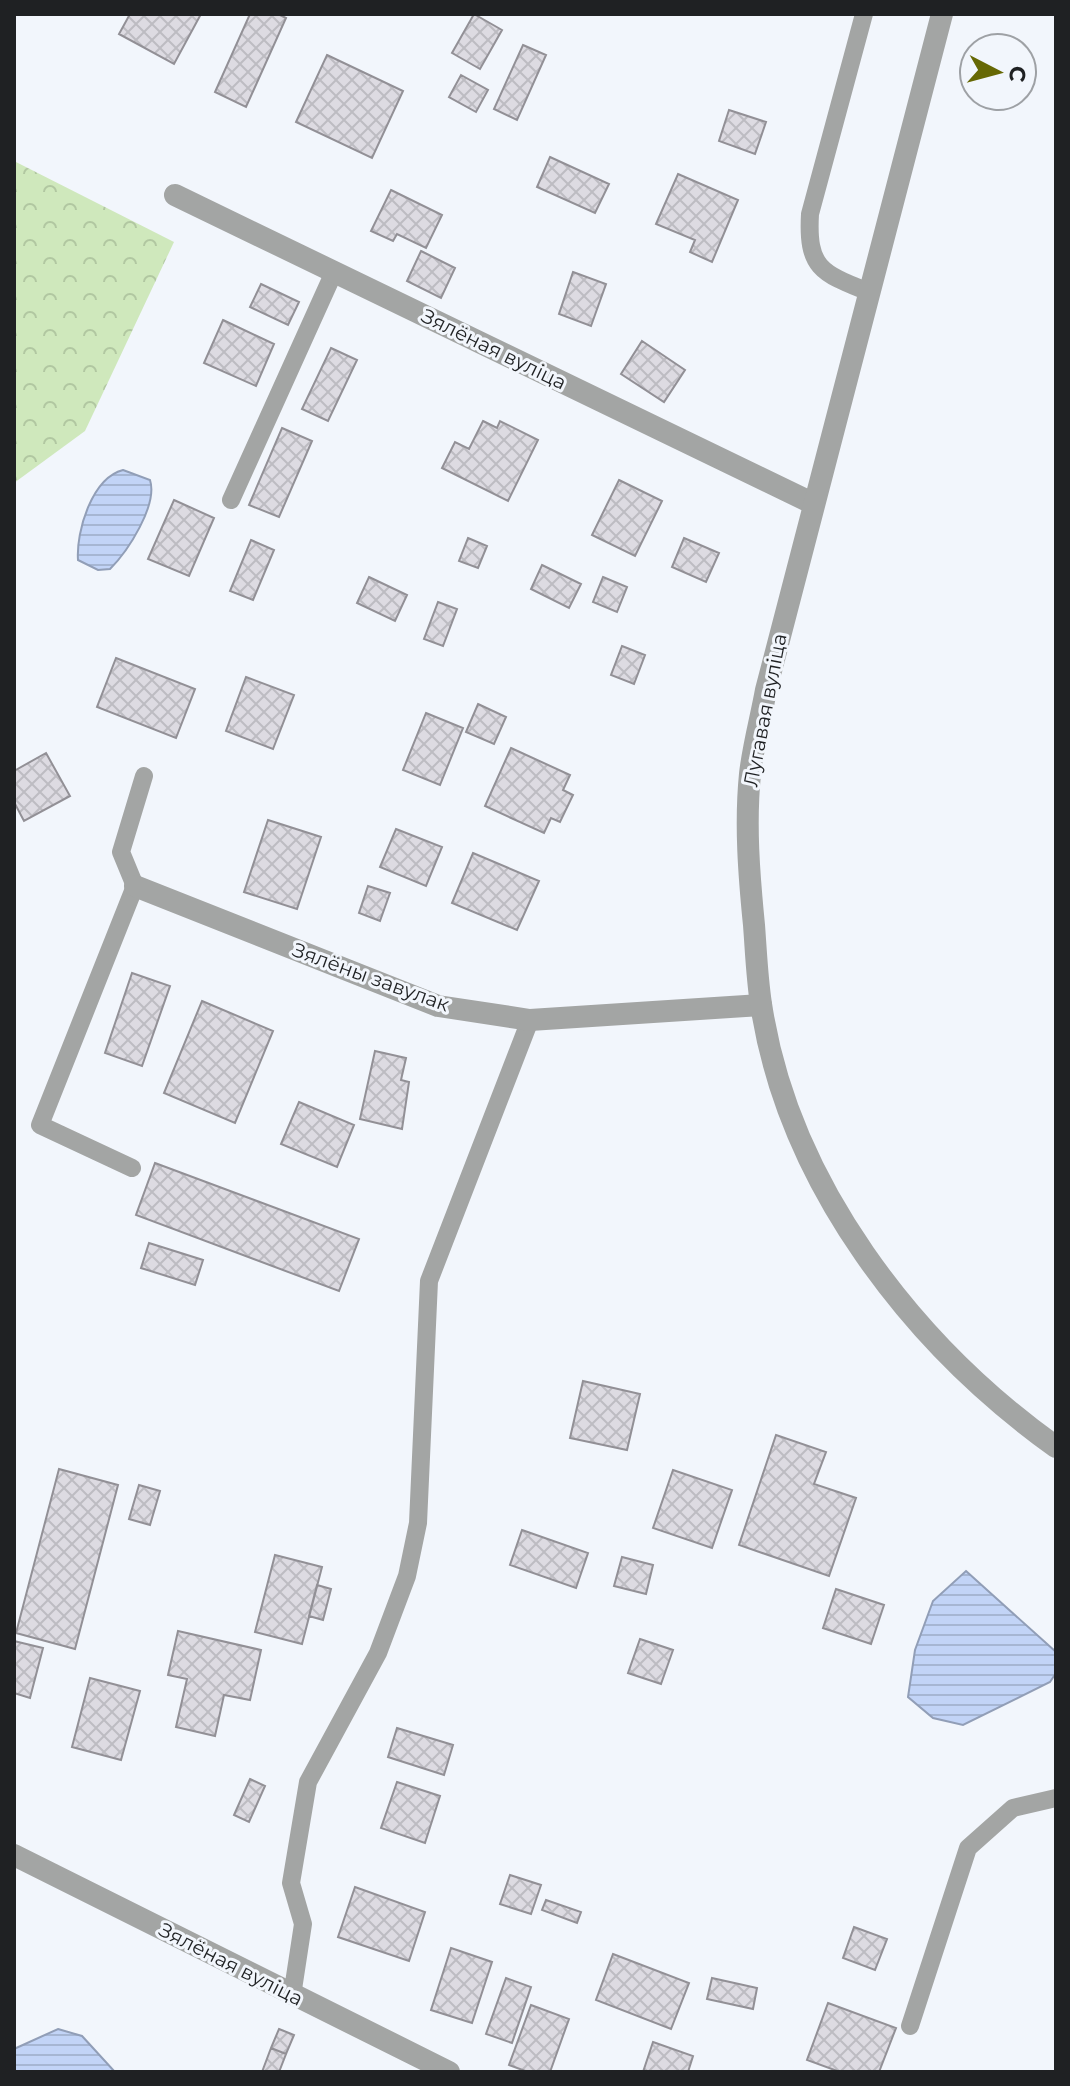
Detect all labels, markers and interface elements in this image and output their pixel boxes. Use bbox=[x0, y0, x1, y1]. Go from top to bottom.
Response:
north arrow bbox=[958, 32, 1038, 112]
text: С bbox=[1003, 65, 1032, 83]
street label: Зялёная вуліца bbox=[418, 304, 570, 394]
street label: Лугавая вуліца bbox=[738, 631, 792, 789]
street label: Зялёны завулак bbox=[289, 937, 453, 1017]
street label: Зялёная вуліца bbox=[155, 1917, 307, 2011]

